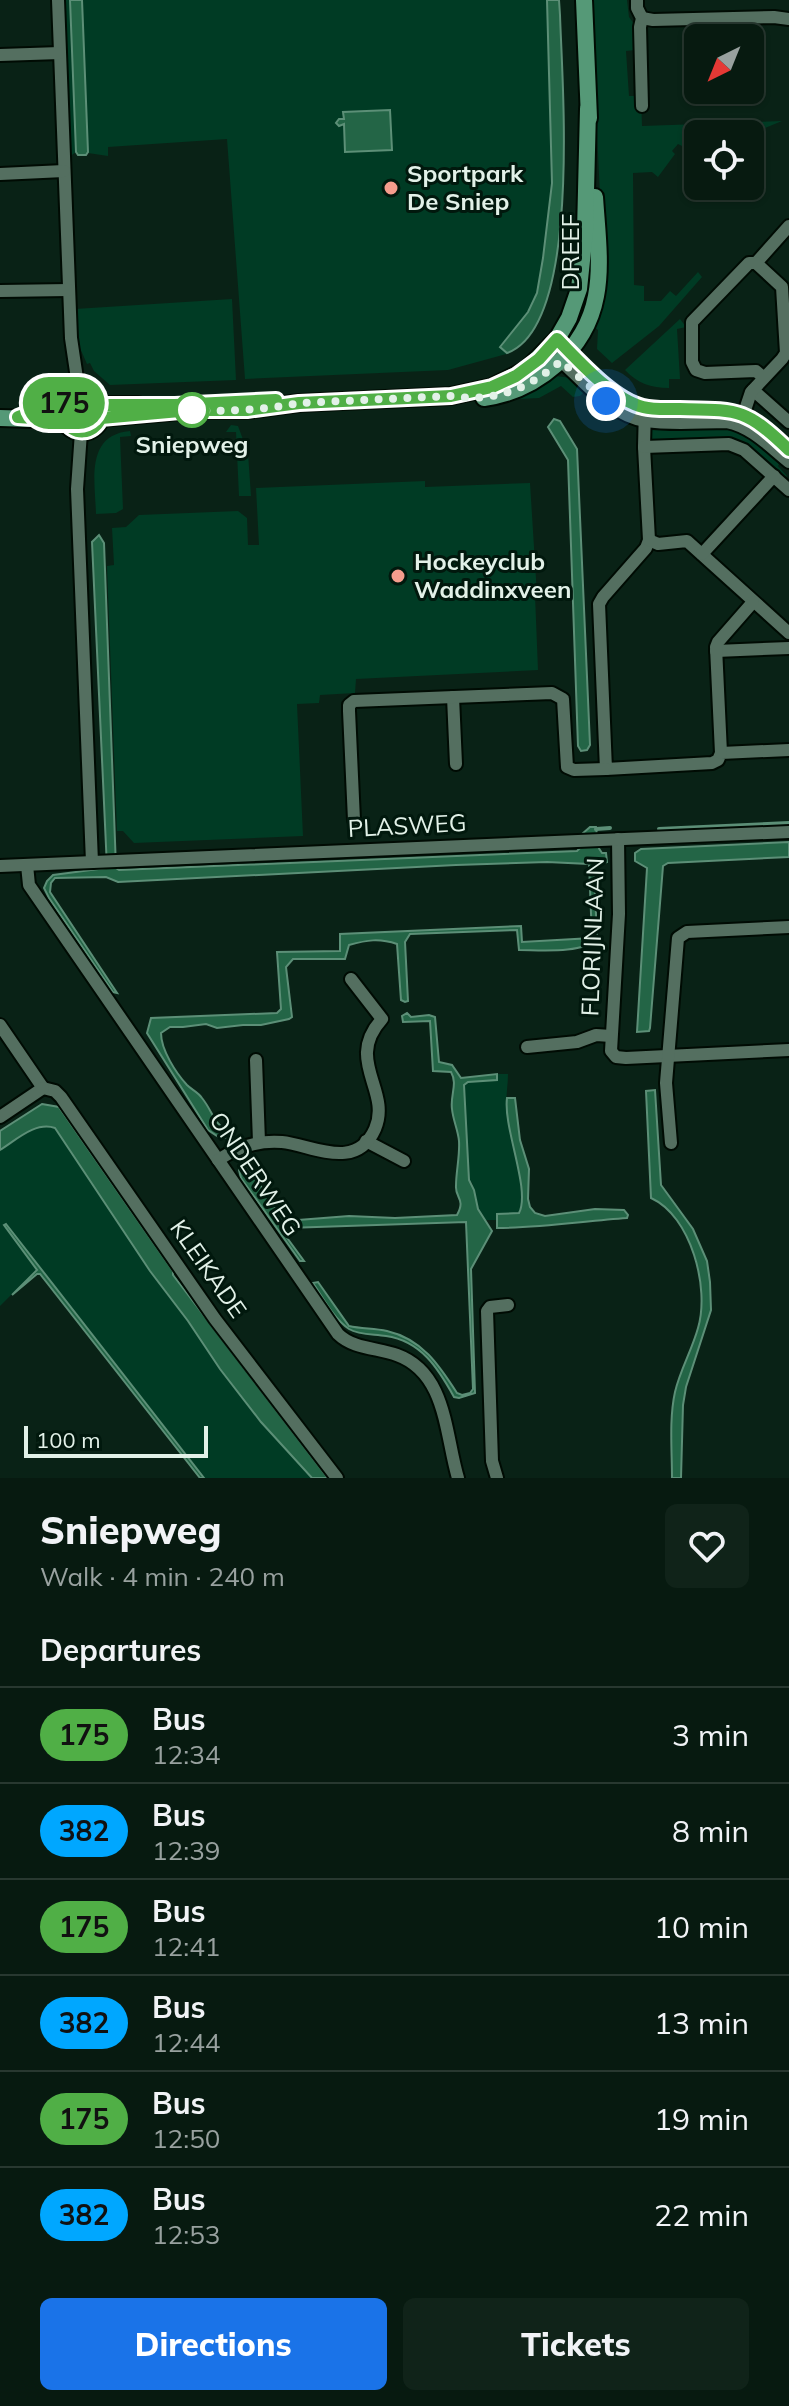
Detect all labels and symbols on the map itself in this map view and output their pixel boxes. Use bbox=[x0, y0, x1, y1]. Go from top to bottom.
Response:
north arrow bbox=[684, 24, 764, 104]
place label: Sportpark De Sniep bbox=[407, 158, 524, 216]
marker: Sportpark De Sniep bbox=[382, 179, 400, 197]
street label: DREEF bbox=[555, 214, 585, 290]
line badge: 175 bbox=[18, 377, 110, 429]
your location bbox=[586, 381, 626, 421]
marker: Sniepweg bbox=[175, 393, 209, 427]
place label: Sniepweg bbox=[135, 429, 249, 459]
place label: Hockeyclub Waddinxveen bbox=[414, 546, 571, 604]
marker: Hockeyclub Waddinxveen bbox=[389, 567, 407, 585]
street label: PLASWEG bbox=[347, 807, 467, 843]
street label: FLORIJNLAAN bbox=[574, 857, 610, 1017]
street label: ONDERWEG bbox=[203, 1106, 308, 1241]
street label: KLEIKADE bbox=[164, 1214, 253, 1323]
scale bar bbox=[24, 1422, 208, 1458]

